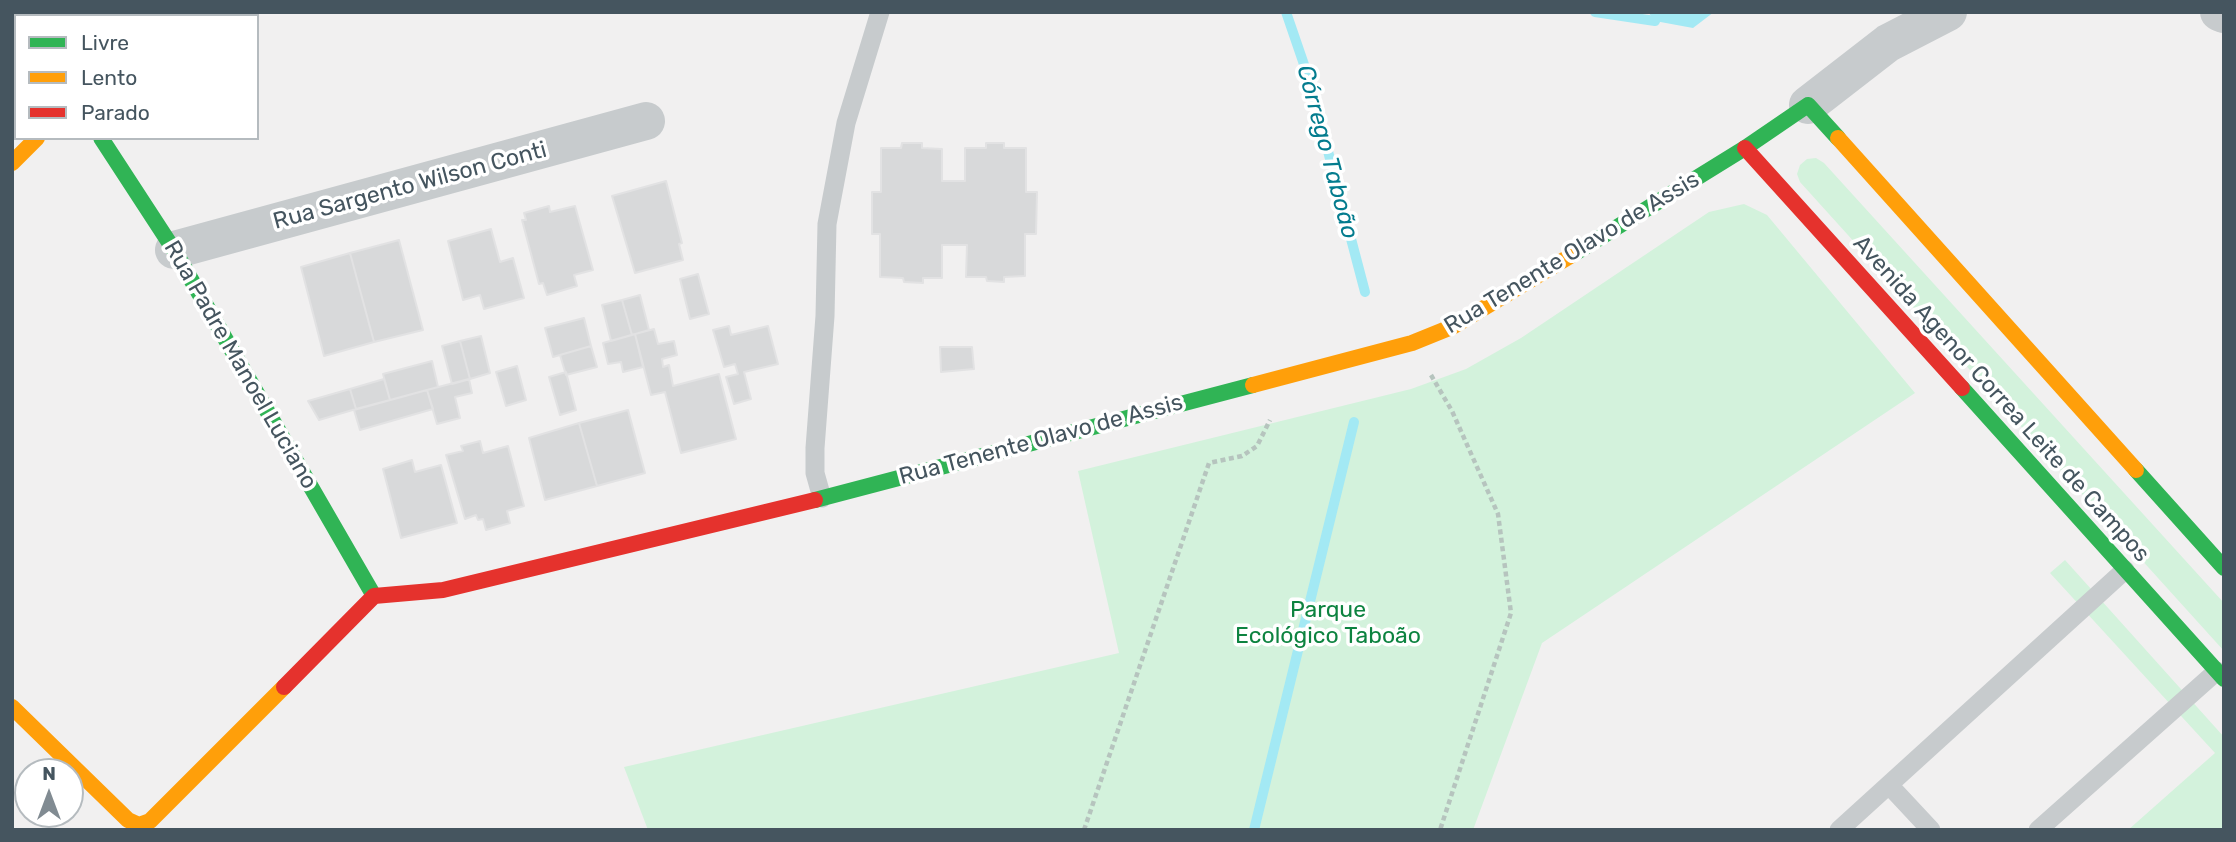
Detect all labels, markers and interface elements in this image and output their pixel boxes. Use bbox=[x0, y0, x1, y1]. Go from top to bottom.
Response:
legend bbox=[14, 14, 259, 140]
text: Livre bbox=[81, 30, 129, 55]
water label: Córrego Taboão bbox=[1290, 62, 1364, 242]
text: Lento bbox=[81, 65, 137, 90]
text: Parado bbox=[81, 100, 150, 125]
street label: Rua Sargento Wilson Conti bbox=[270, 136, 550, 236]
street label: Rua Tenente Olavo de Assis bbox=[1440, 166, 1704, 340]
street label: Avenida Agenor Correa Leite de Campos bbox=[1847, 230, 2155, 568]
street label: Rua Padre Manoel Luciano bbox=[158, 236, 322, 494]
street label: Rua Tenente Olavo de Assis bbox=[896, 389, 1186, 491]
park label: Parque Ecológico Taboão bbox=[1235, 596, 1421, 650]
north arrow bbox=[14, 758, 84, 828]
text: N bbox=[42, 762, 56, 785]

